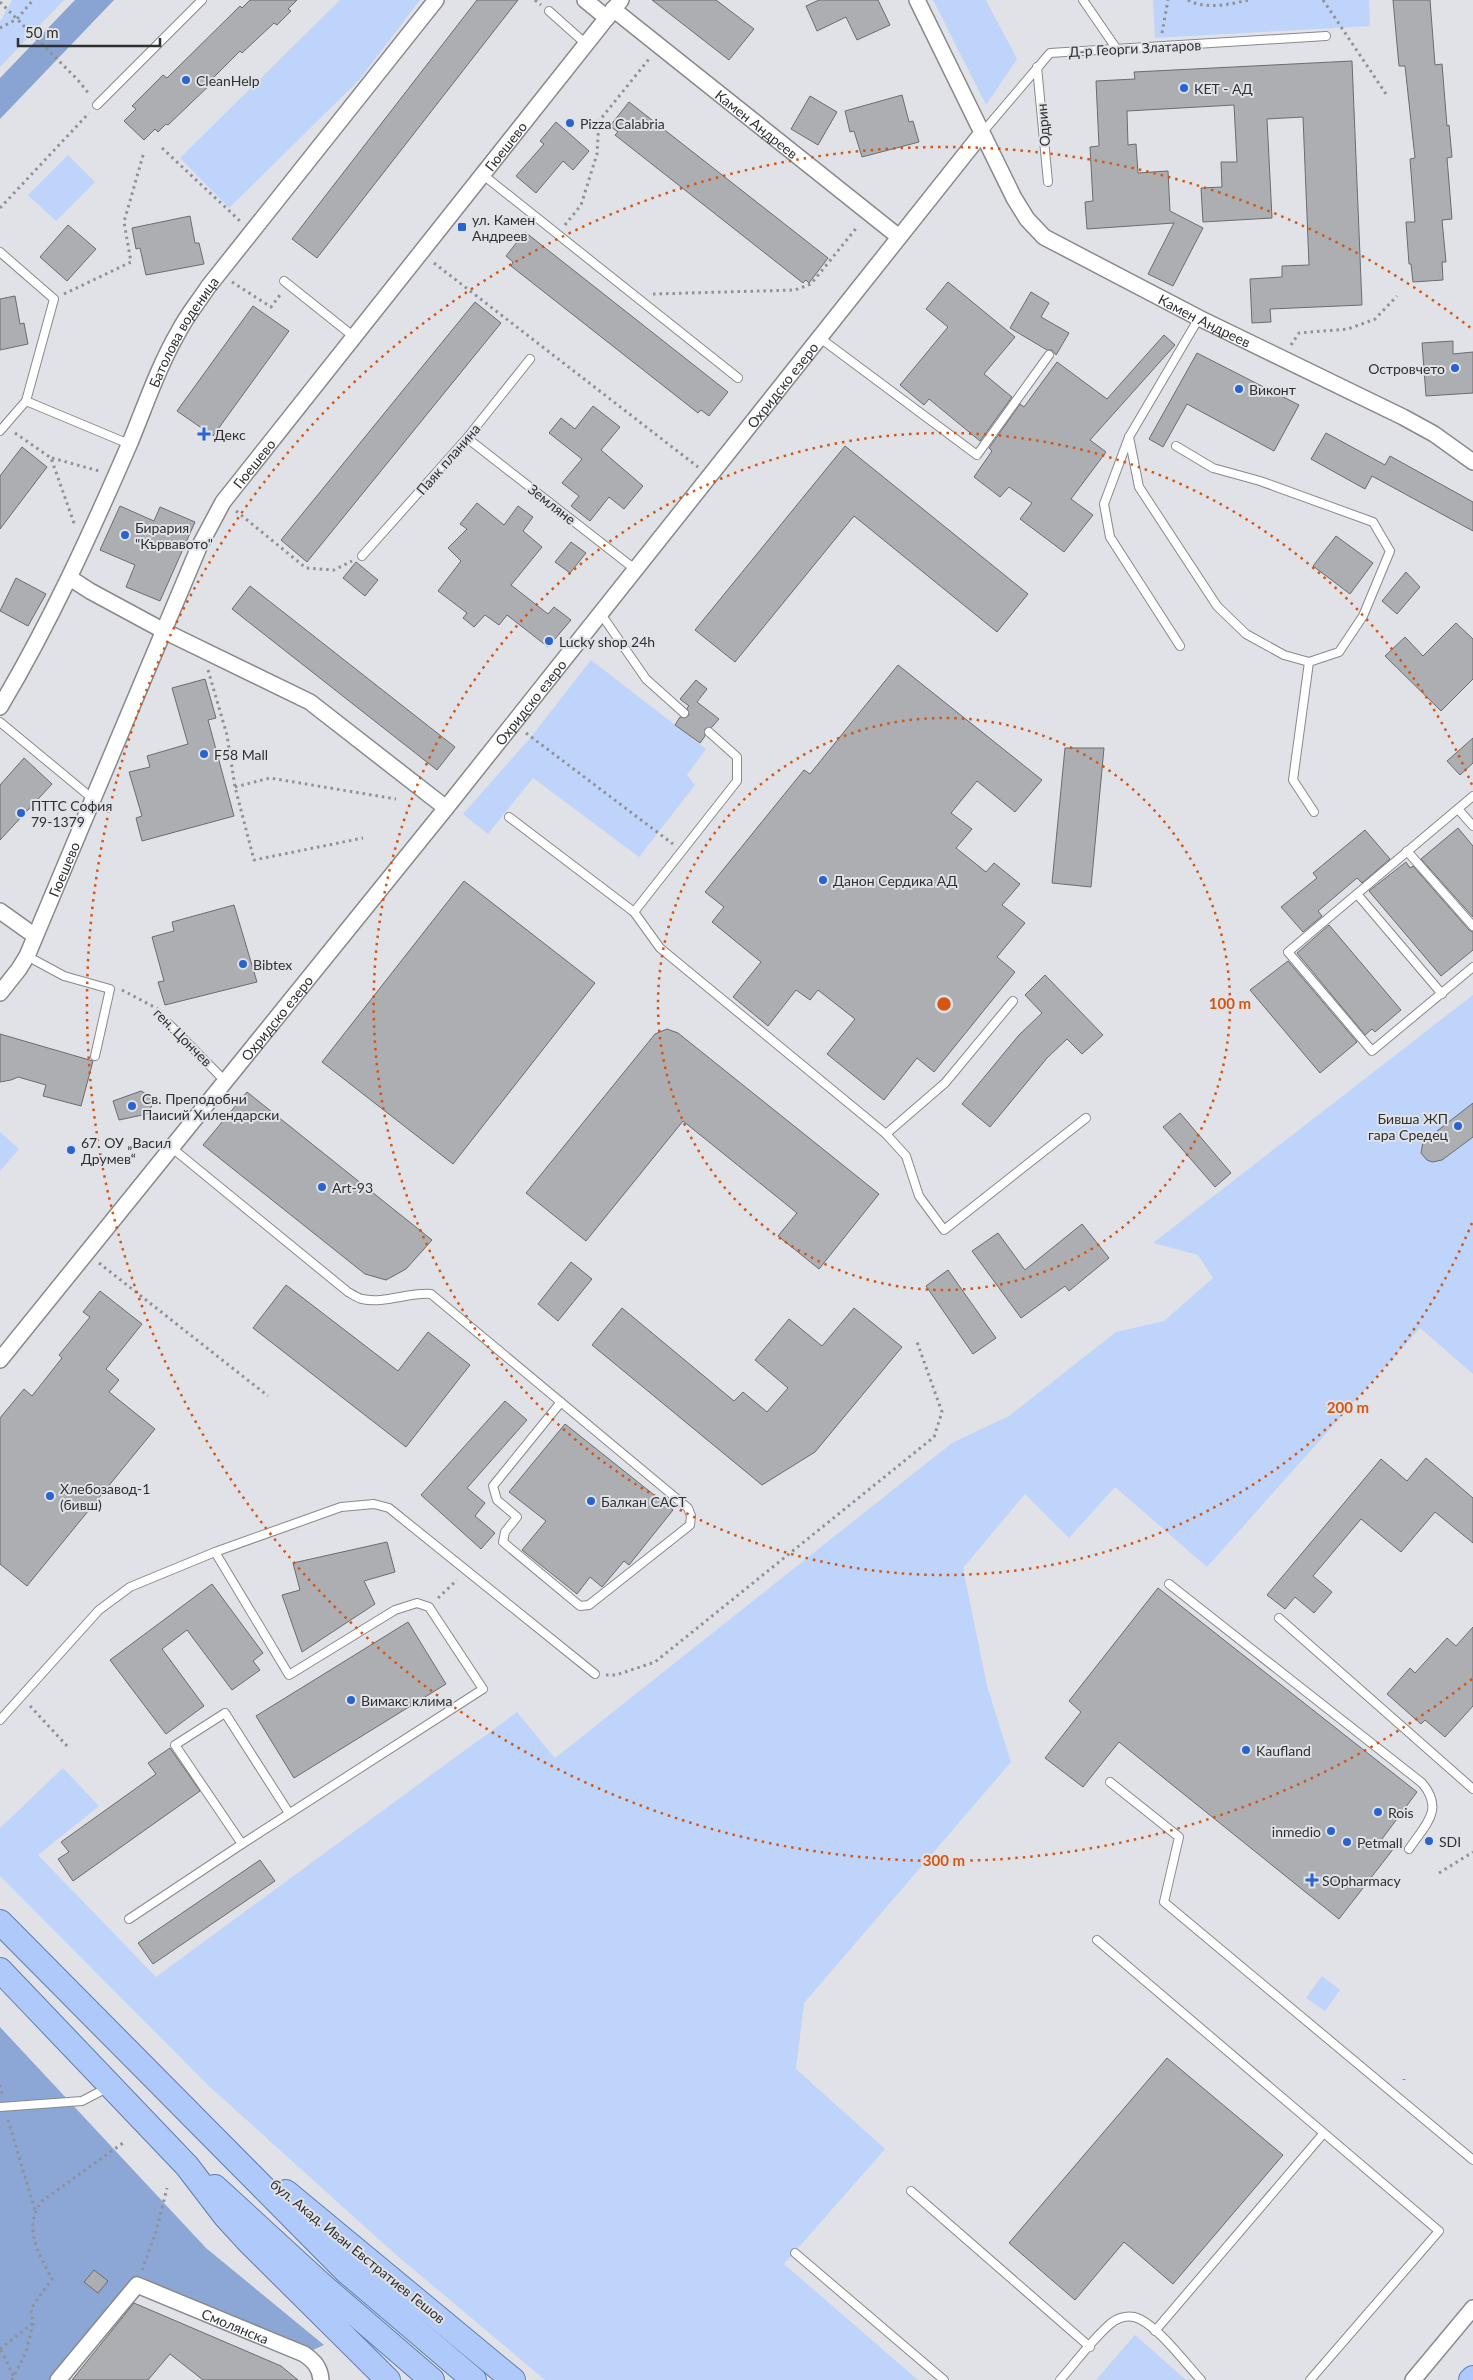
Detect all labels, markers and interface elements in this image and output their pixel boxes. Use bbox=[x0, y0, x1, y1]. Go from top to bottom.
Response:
scale bar bbox=[18, 15, 160, 47]
text: 50 m bbox=[25, 23, 59, 41]
street label: Д-р Георги Златаров bbox=[1068, 36, 1202, 60]
place label: CleanHelp bbox=[196, 72, 260, 89]
marker: CleanHelp bbox=[180, 74, 192, 86]
place label: КЕТ - АД bbox=[1194, 80, 1253, 97]
marker: КЕТ - АД bbox=[1178, 82, 1190, 94]
street label: Камен Андреев bbox=[712, 86, 802, 162]
street label: Одрин bbox=[1033, 103, 1053, 147]
place label: Pizza Calabria bbox=[580, 115, 665, 132]
marker: Pizza Calabria bbox=[564, 117, 576, 129]
street label: Гюешево bbox=[481, 118, 530, 174]
place label: ул. Камен Андреев bbox=[472, 211, 535, 244]
marker: ул. Камен Андреев bbox=[456, 221, 468, 233]
street label: Батолова воденица bbox=[145, 273, 222, 390]
street label: Камен Андреев bbox=[1156, 290, 1254, 350]
street label: Охридско езеро bbox=[743, 339, 821, 431]
place label: Островчето bbox=[1368, 360, 1445, 377]
marker: Островчето bbox=[1449, 362, 1461, 374]
place label: Виконт bbox=[1249, 381, 1296, 398]
marker: Виконт bbox=[1233, 383, 1245, 395]
street label: Паяк планина bbox=[413, 420, 484, 498]
place label: Декс bbox=[214, 426, 246, 443]
marker: Декс bbox=[198, 428, 210, 440]
street label: Гюешево bbox=[229, 435, 278, 491]
street label: Земляне bbox=[525, 480, 579, 528]
place label: Бирария "Кървавото" bbox=[135, 519, 213, 552]
marker: Бирария "Кървавото" bbox=[119, 529, 131, 541]
place label: Lucky shop 24h bbox=[559, 633, 655, 650]
marker: Lucky shop 24h bbox=[543, 635, 555, 647]
street label: Охридско езеро bbox=[491, 656, 569, 748]
place label: F58 Mall bbox=[214, 746, 268, 763]
marker: F58 Mall bbox=[198, 748, 210, 760]
place label: ПТТС София 79-1379 bbox=[31, 797, 112, 830]
marker: ПТТС София 79-1379 bbox=[15, 807, 27, 819]
street label: Гюешево bbox=[44, 839, 83, 899]
place label: Данон Сердика АД bbox=[833, 872, 958, 889]
marker: Данон Сердика АД bbox=[817, 874, 829, 886]
place label: Bibtex bbox=[253, 956, 292, 973]
marker: Bibtex bbox=[237, 958, 249, 970]
street label: Охридско езеро bbox=[237, 972, 316, 1064]
text: 100 m bbox=[1209, 994, 1251, 1012]
centre of rings bbox=[935, 995, 953, 1013]
street label: ген. Цончев bbox=[150, 1004, 216, 1070]
place label: Св. Преподобни Паисий Хилендарски bbox=[142, 1090, 279, 1123]
marker: Св. Преподобни Паисий Хилендарски bbox=[126, 1100, 138, 1112]
place label: Бивша ЖП гара Средец bbox=[1368, 1110, 1449, 1143]
marker: Бивша ЖП гара Средец bbox=[1452, 1120, 1464, 1132]
place label: 67. ОУ „Васил Друмев“ bbox=[81, 1134, 171, 1167]
marker: 67. ОУ „Васил Друмев“ bbox=[65, 1144, 77, 1156]
place label: Art-93 bbox=[332, 1179, 373, 1196]
marker: Art-93 bbox=[316, 1181, 328, 1193]
text: 200 m bbox=[1327, 1398, 1369, 1416]
place label: Хлебозавод-1 (бивш) bbox=[60, 1480, 150, 1513]
marker: Хлебозавод-1 (бивш) bbox=[44, 1490, 56, 1502]
place label: Балкан САСТ bbox=[601, 1493, 687, 1510]
marker: Балкан САСТ bbox=[585, 1495, 597, 1507]
place label: Вимакс клима bbox=[361, 1692, 452, 1709]
marker: Вимакс клима bbox=[345, 1694, 357, 1706]
place label: Kaufland bbox=[1256, 1742, 1311, 1759]
marker: Kaufland bbox=[1240, 1744, 1252, 1756]
place label: Rois bbox=[1388, 1804, 1414, 1821]
marker: Rois bbox=[1372, 1806, 1384, 1818]
place label: inmedio bbox=[1272, 1823, 1321, 1840]
marker: inmedio bbox=[1325, 1825, 1337, 1837]
place label: SDI bbox=[1439, 1833, 1461, 1850]
place label: Petmall bbox=[1357, 1834, 1402, 1851]
marker: SDI bbox=[1423, 1835, 1435, 1847]
marker: Petmall bbox=[1341, 1836, 1353, 1848]
text: 300 m bbox=[923, 1851, 965, 1869]
place label: SOpharmacy bbox=[1322, 1872, 1402, 1889]
marker: SOpharmacy bbox=[1306, 1874, 1318, 1886]
street label: бул. Акад. Иван Евстратиев Гешов bbox=[267, 2175, 449, 2327]
street label: Смолянска bbox=[199, 2304, 271, 2347]

